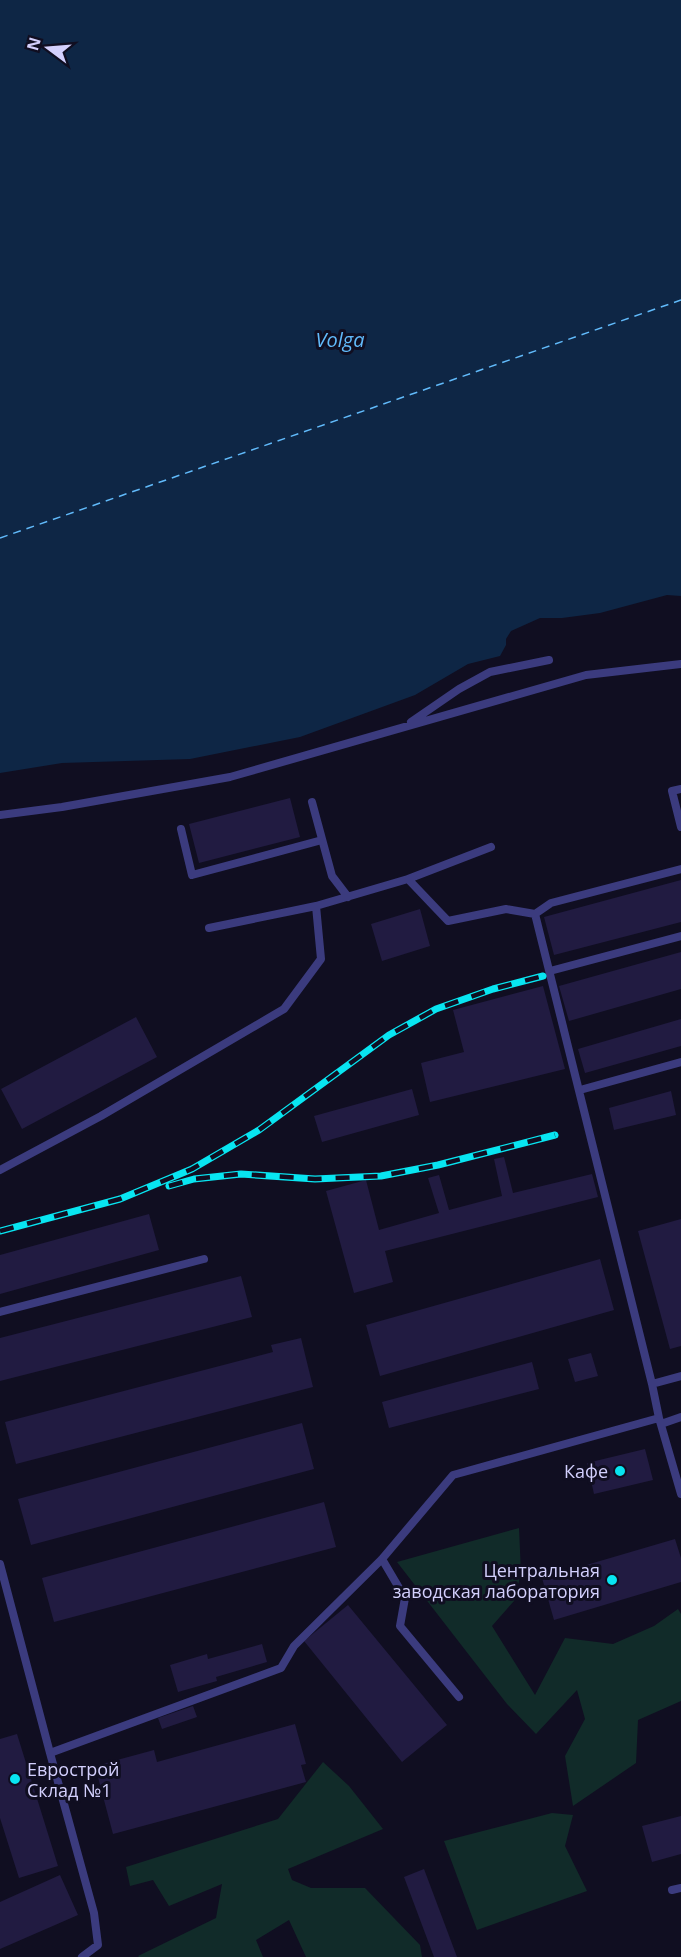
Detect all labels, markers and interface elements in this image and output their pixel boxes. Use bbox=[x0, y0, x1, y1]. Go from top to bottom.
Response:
north arrow bbox=[18, 18, 78, 78]
text: N bbox=[21, 35, 46, 53]
water label: Volga bbox=[316, 326, 365, 353]
place label: Кафе bbox=[564, 1459, 608, 1483]
marker: Кафе bbox=[613, 1464, 627, 1478]
place label: Центральная заводская лаборатория bbox=[393, 1558, 600, 1603]
marker: Центральная заводская лаборатория bbox=[605, 1573, 619, 1587]
place label: Еврострой Склад №1 bbox=[27, 1757, 120, 1802]
marker: Еврострой Склад №1 bbox=[8, 1772, 22, 1786]

